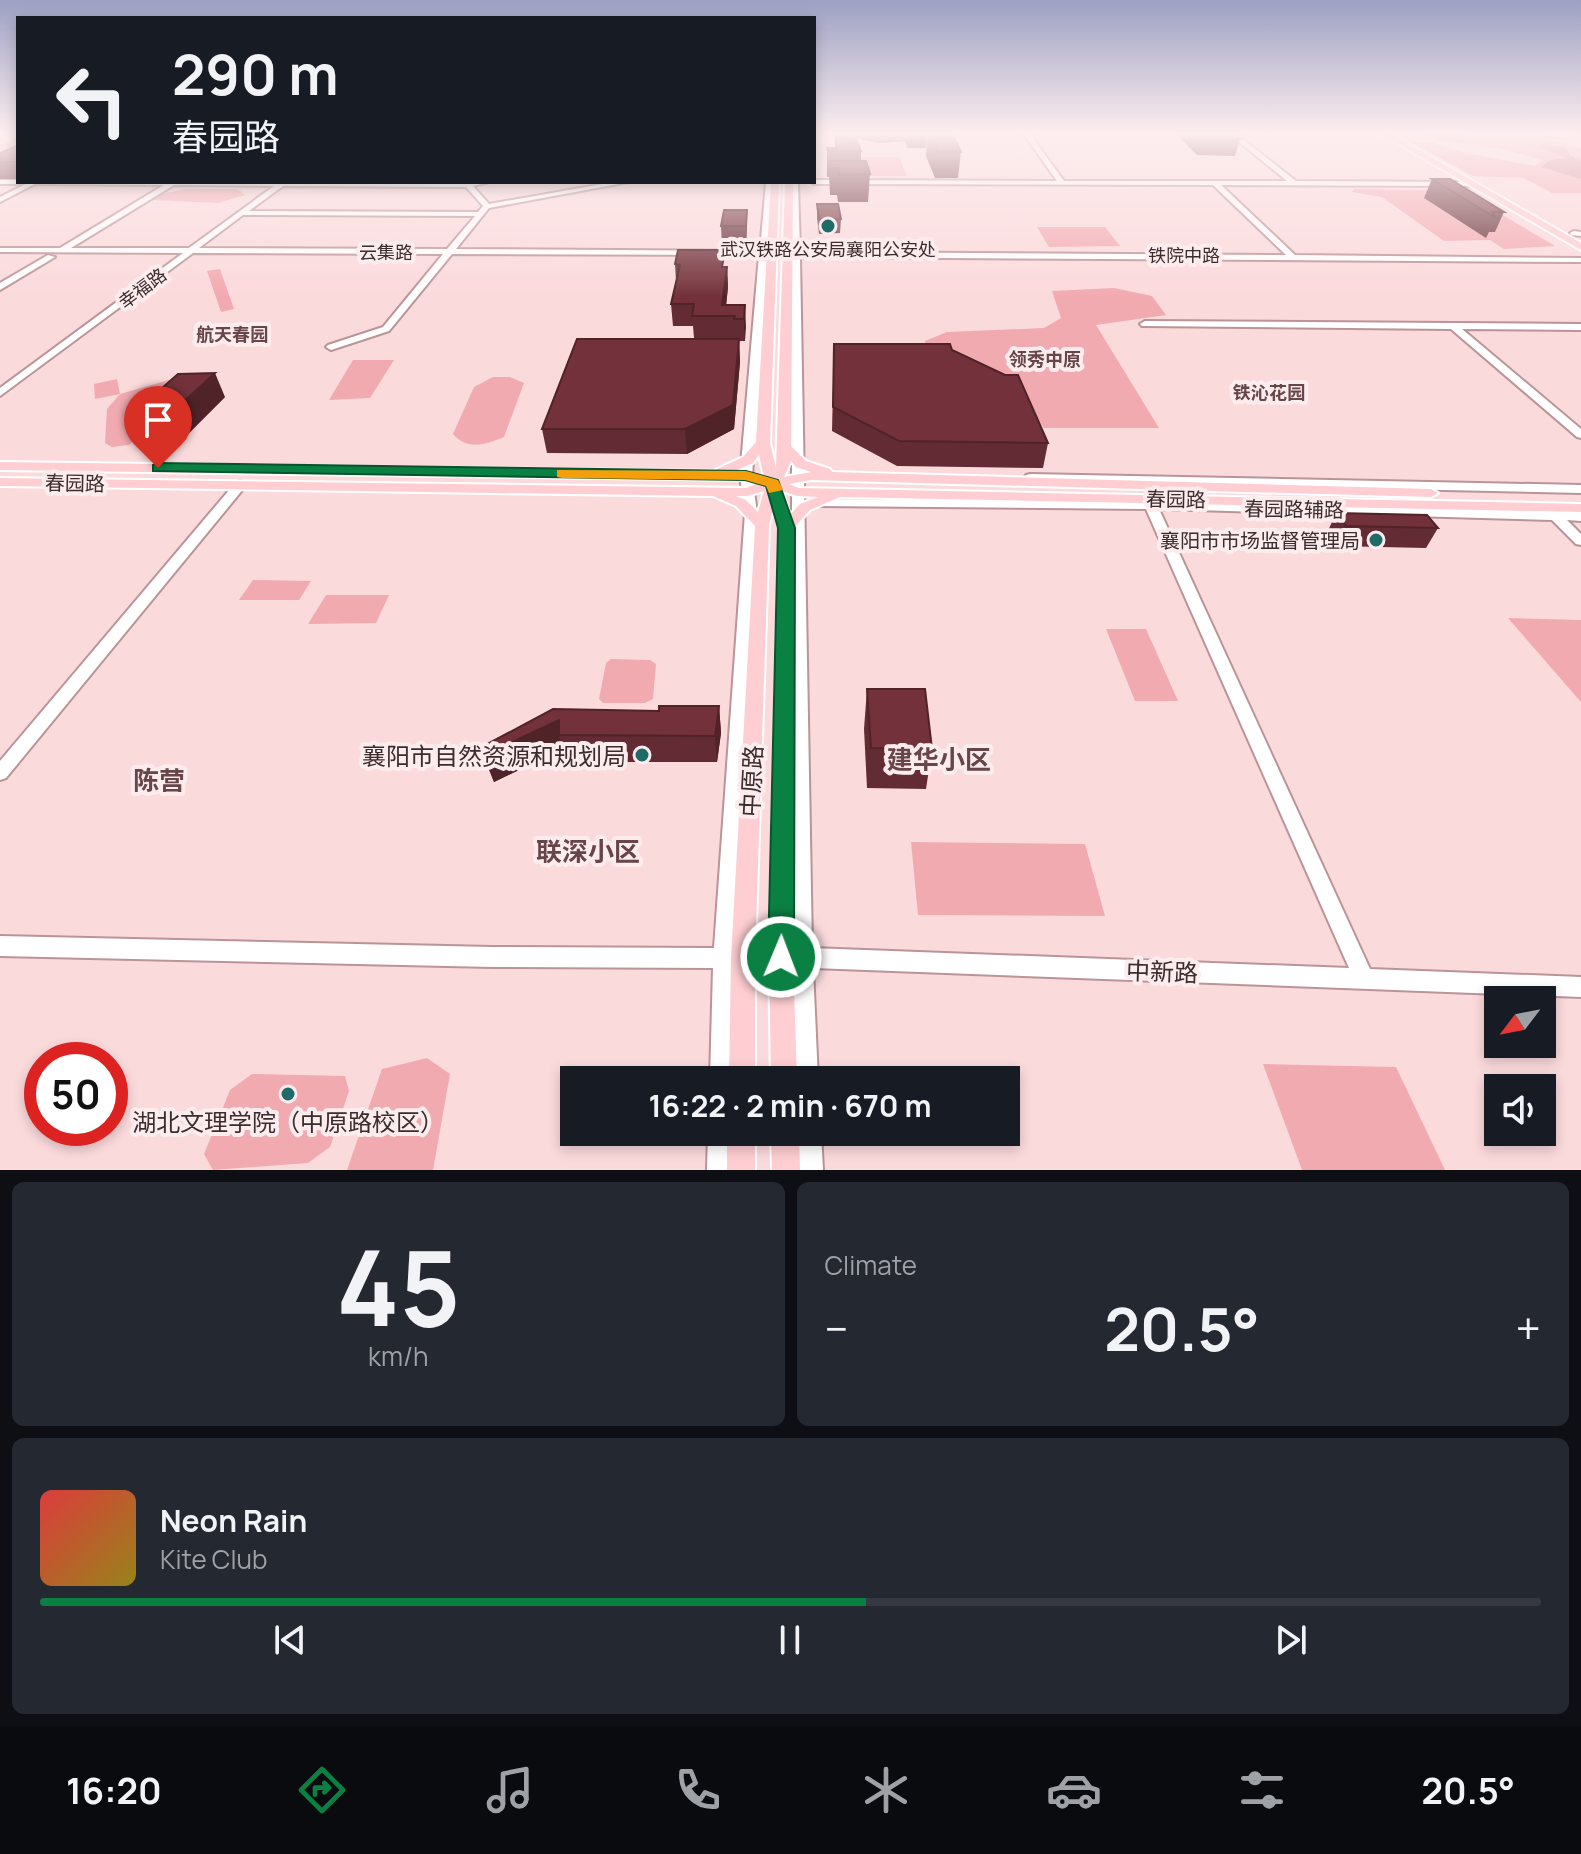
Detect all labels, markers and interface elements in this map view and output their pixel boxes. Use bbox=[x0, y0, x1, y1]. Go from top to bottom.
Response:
text: 290 m bbox=[172, 35, 339, 112]
icon: left bbox=[40, 48, 144, 152]
text: 春园路 bbox=[172, 112, 280, 161]
marker: 武汉铁路公安局襄阳公安处 bbox=[819, 217, 837, 235]
place label: 武汉铁路公安局襄阳公安处 bbox=[720, 237, 936, 261]
street label: 云集路 bbox=[359, 240, 413, 264]
street label: 铁院中路 bbox=[1148, 243, 1220, 267]
street label: 幸福路 bbox=[113, 262, 171, 314]
district label: 航天春园 bbox=[196, 322, 268, 346]
district label: 领秀中原 bbox=[1009, 347, 1081, 371]
district label: 铁沁花园 bbox=[1233, 380, 1305, 404]
pin bbox=[124, 386, 192, 468]
icon: arrive bbox=[136, 398, 180, 442]
street label: 春园路 bbox=[45, 469, 105, 497]
street label: 春园路 bbox=[1146, 485, 1206, 513]
street label: 春园路辅路 bbox=[1244, 495, 1344, 523]
place label: 襄阳市市场监督管理局 bbox=[1160, 527, 1360, 554]
marker: 襄阳市市场监督管理局 bbox=[1367, 531, 1385, 549]
place label: 襄阳市自然资源和规划局 bbox=[362, 739, 626, 772]
district label: 建华小区 bbox=[887, 741, 991, 777]
street label: 中原路 bbox=[733, 744, 769, 818]
marker: 襄阳市自然资源和规划局 bbox=[633, 746, 651, 764]
district label: 陈营 bbox=[133, 762, 185, 798]
district label: 联深小区 bbox=[536, 833, 640, 869]
position arrow bbox=[739, 915, 823, 999]
street label: 中新路 bbox=[1125, 953, 1199, 989]
north arrow bbox=[1484, 986, 1556, 1058]
map controls bbox=[1484, 986, 1556, 1146]
speed limit sign: 50 bbox=[24, 1042, 128, 1146]
button: sound bbox=[1484, 1074, 1556, 1146]
marker: 湖北文理学院（中原路校区） bbox=[279, 1085, 297, 1103]
text: 16:22 · 2 min · 670 m bbox=[648, 1085, 932, 1126]
place label: 湖北文理学院（中原路校区） bbox=[132, 1105, 444, 1138]
text: 45 bbox=[336, 1215, 460, 1357]
text: Climate bbox=[825, 1247, 917, 1283]
text: 20.5° bbox=[1104, 1287, 1260, 1369]
text: − bbox=[825, 1298, 848, 1358]
text: + bbox=[1516, 1298, 1541, 1358]
text: km/h bbox=[368, 1338, 428, 1374]
text: Neon Rain bbox=[160, 1500, 307, 1541]
text: Kite Club bbox=[160, 1541, 267, 1577]
icon: previous bbox=[268, 1618, 312, 1662]
icon: pause bbox=[768, 1618, 812, 1662]
icon: next bbox=[1269, 1618, 1313, 1662]
icon: directions bbox=[294, 1762, 350, 1818]
icon: music bbox=[482, 1762, 538, 1818]
icon: phone bbox=[670, 1762, 726, 1818]
icon: climate bbox=[858, 1762, 914, 1818]
icon: car bbox=[1046, 1762, 1102, 1818]
icon: filters bbox=[1234, 1762, 1290, 1818]
text: 16:20 bbox=[66, 1766, 162, 1815]
text: 20.5° bbox=[1422, 1766, 1515, 1815]

